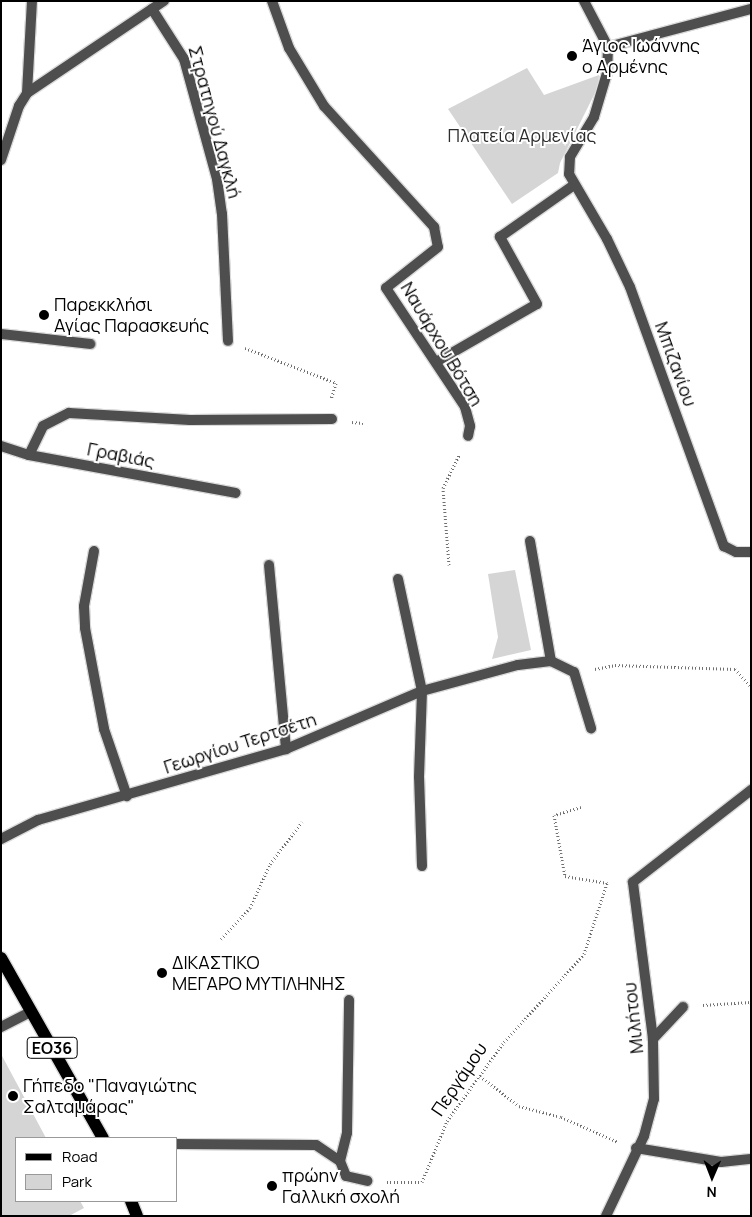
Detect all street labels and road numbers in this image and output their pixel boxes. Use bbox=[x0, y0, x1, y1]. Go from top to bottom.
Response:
street label: Στρατηγού Δαγκλή bbox=[184, 43, 246, 201]
street label: Ναυάρχου Βότση bbox=[396, 278, 488, 410]
street label: Μπιζανίου bbox=[651, 319, 701, 409]
street label: Γραβιάς bbox=[85, 438, 157, 472]
street label: Γεωργίου Τερτσέτη bbox=[161, 708, 319, 778]
street label: Μιλήτου bbox=[619, 981, 647, 1055]
road number: ΕΟ36 bbox=[26, 1034, 78, 1062]
street label: Περγάμου bbox=[427, 1038, 491, 1120]

